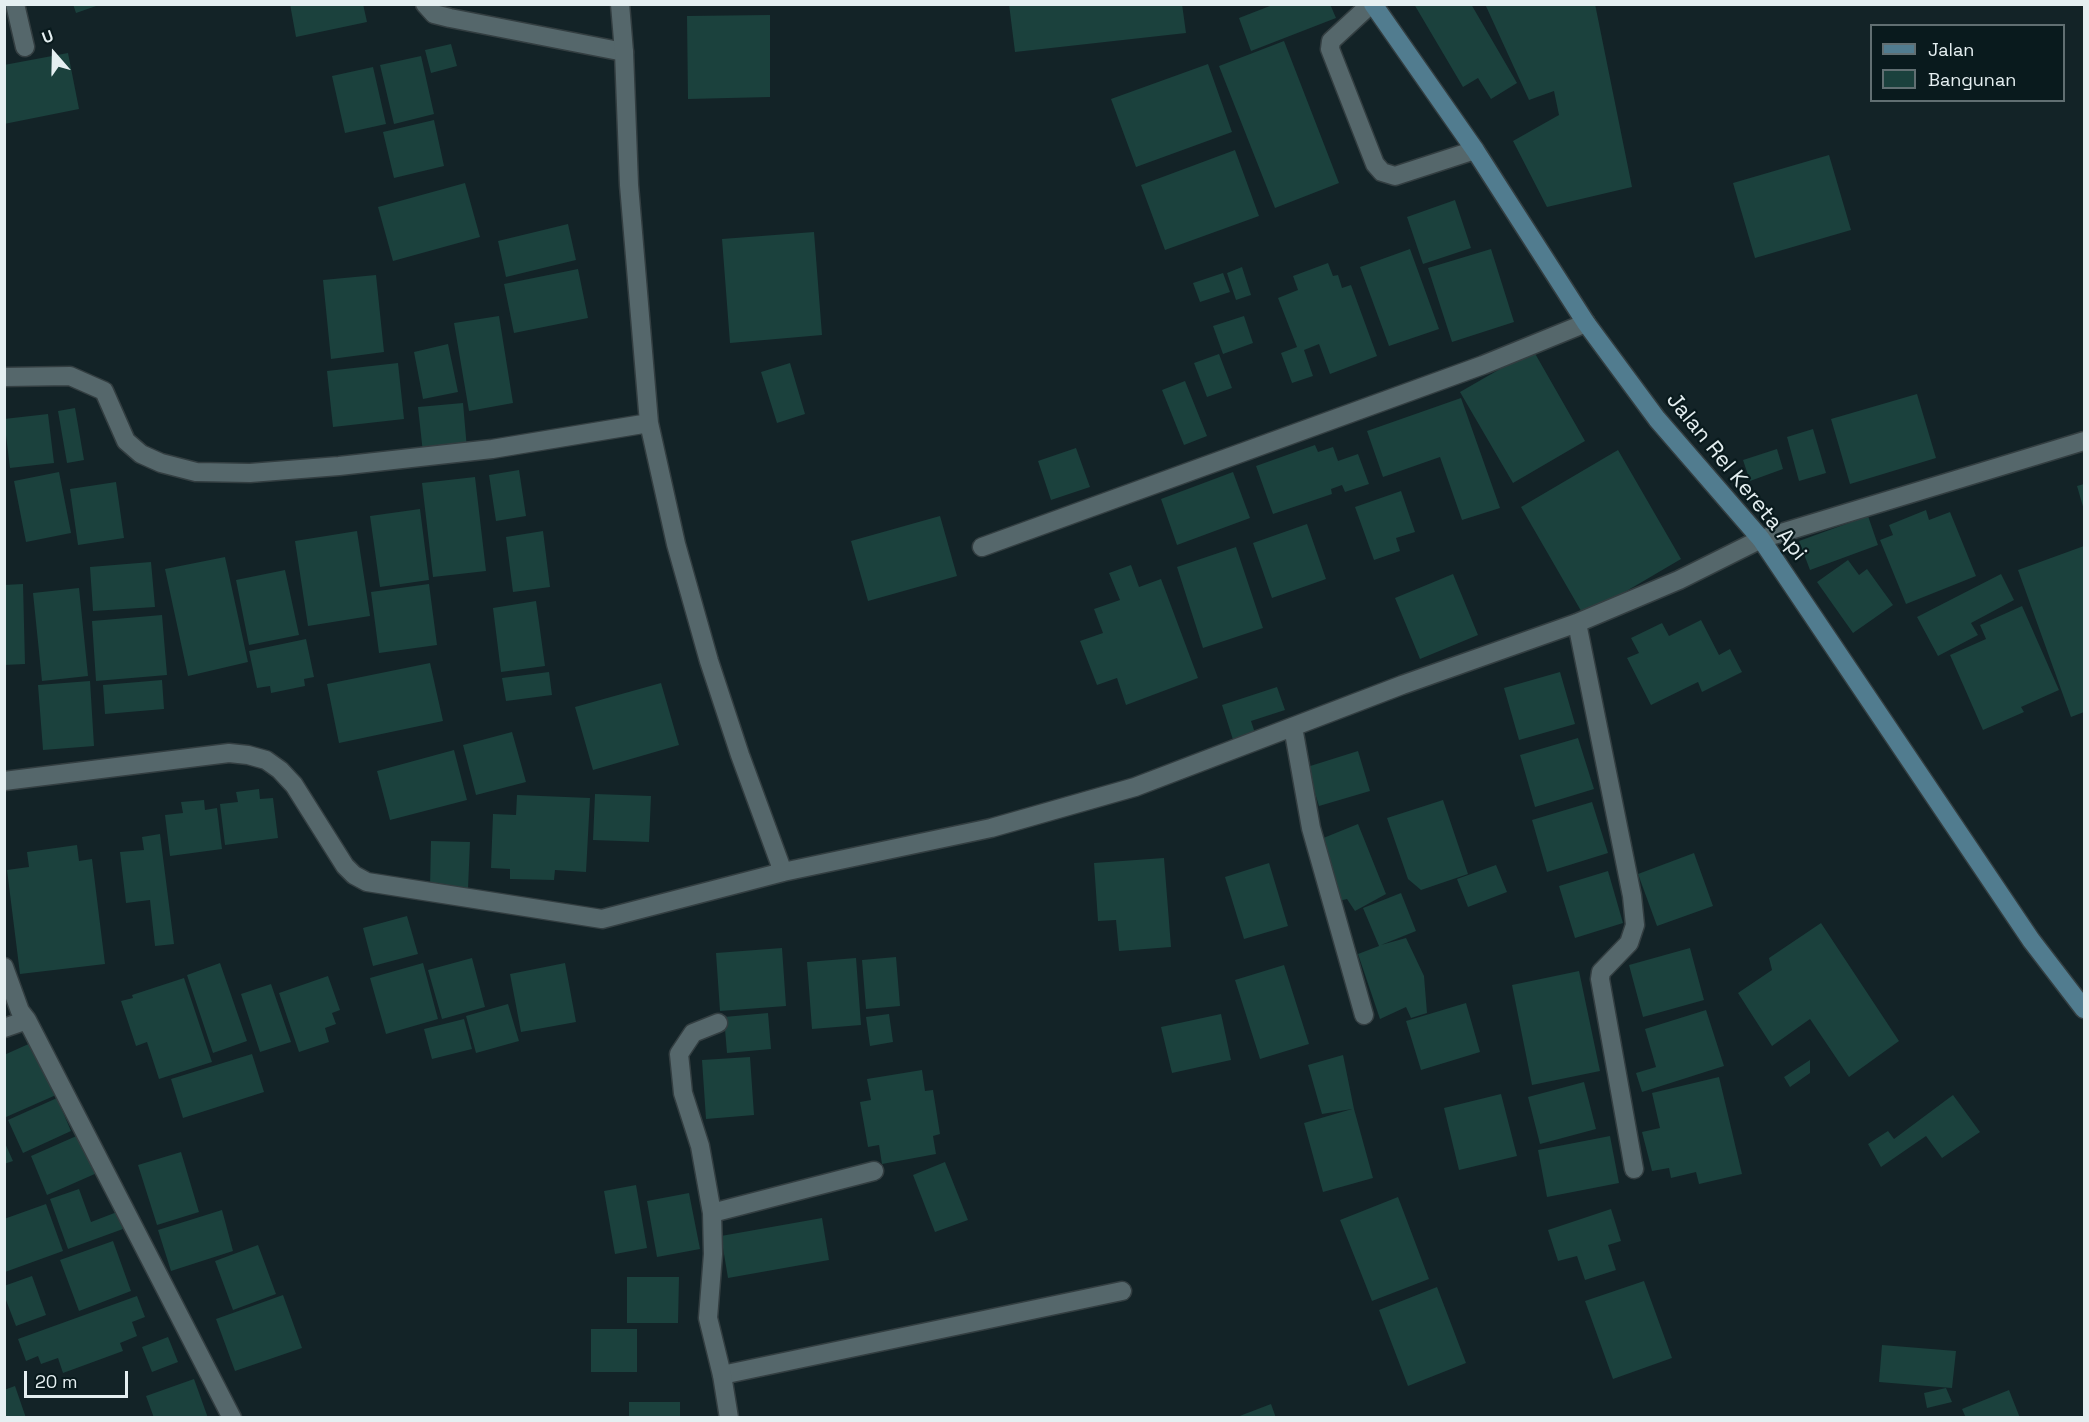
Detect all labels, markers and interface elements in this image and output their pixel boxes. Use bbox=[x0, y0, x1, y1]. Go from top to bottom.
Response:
north arrow bbox=[24, 24, 84, 84]
legend bbox=[1870, 24, 2065, 102]
text: U bbox=[39, 25, 56, 48]
text: Jalan bbox=[1928, 38, 1974, 61]
text: Bangunan bbox=[1928, 68, 2016, 91]
street label: Jalan Rel Kereta Api bbox=[1660, 388, 1812, 566]
scale bar bbox=[27, 1359, 130, 1397]
text: 20 m bbox=[35, 1370, 78, 1393]

